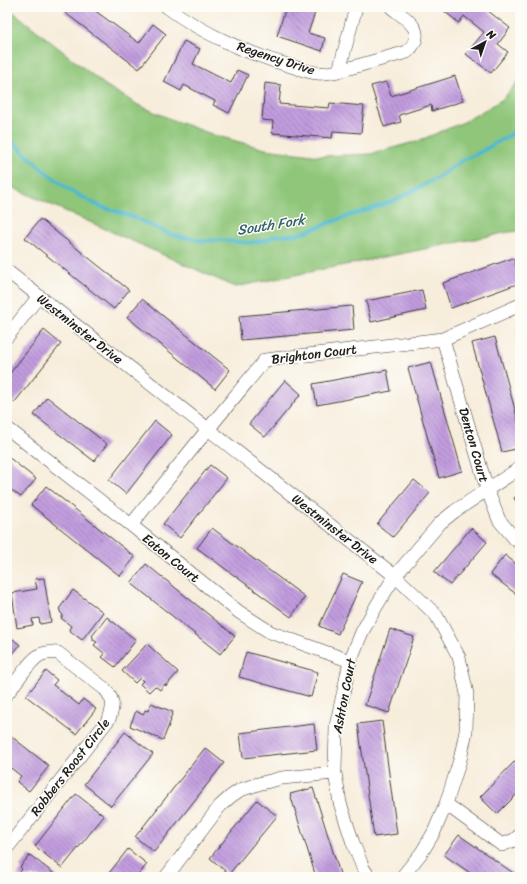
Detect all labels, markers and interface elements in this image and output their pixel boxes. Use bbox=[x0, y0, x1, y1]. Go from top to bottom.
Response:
north arrow bbox=[465, 22, 505, 62]
text: N bbox=[481, 24, 500, 45]
street label: Regency Drive bbox=[234, 35, 318, 82]
water label: South Fork bbox=[235, 207, 308, 243]
street label: Westminster Drive bbox=[32, 288, 129, 370]
street label: Brighton Court bbox=[270, 337, 358, 371]
street label: Denton Court bbox=[452, 405, 496, 485]
street label: Westminster Drive bbox=[287, 488, 384, 570]
street label: Eaton Court bbox=[137, 527, 205, 589]
street label: Ashton Court bbox=[325, 656, 363, 736]
street label: Robbers Roost Circle bbox=[24, 713, 116, 821]

